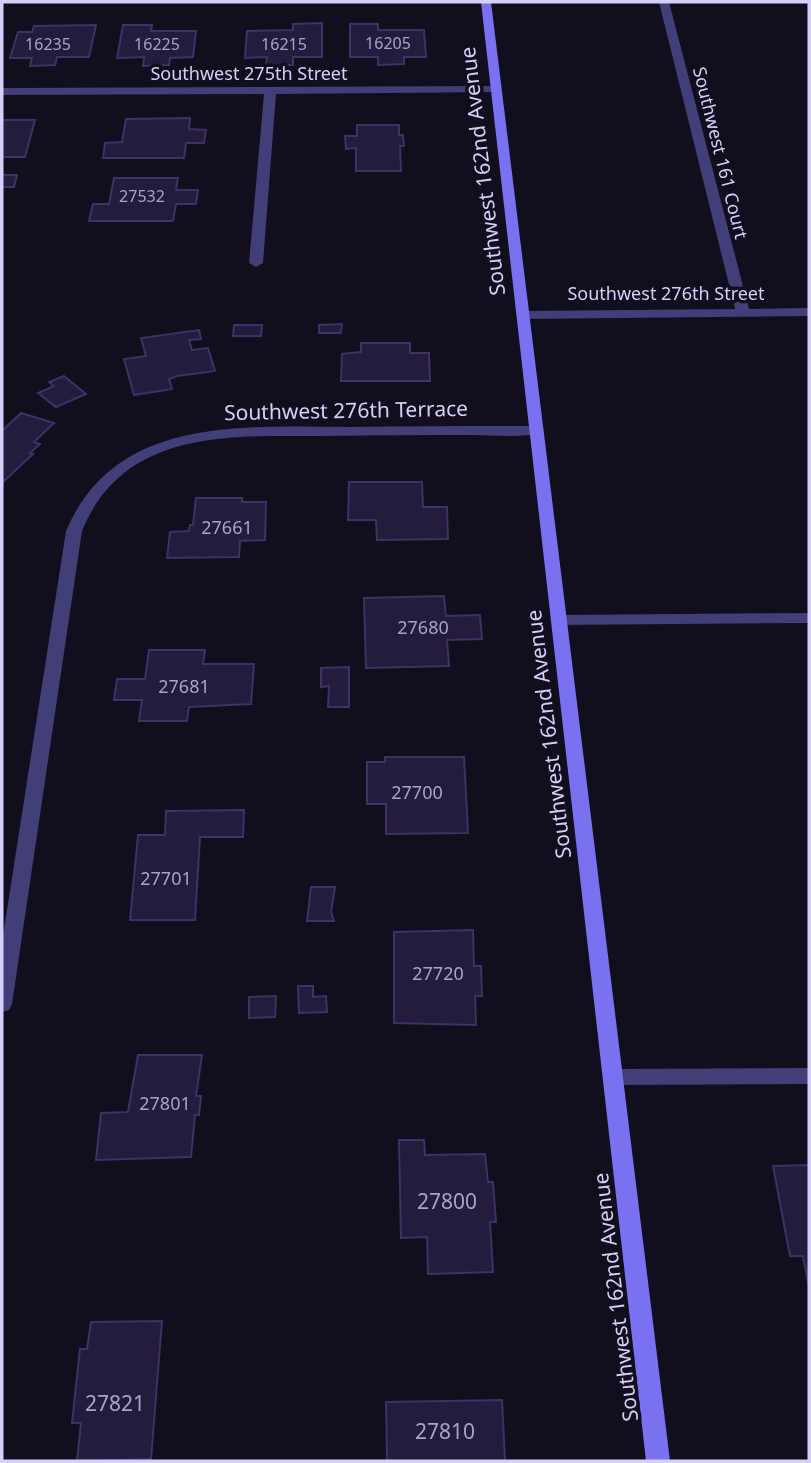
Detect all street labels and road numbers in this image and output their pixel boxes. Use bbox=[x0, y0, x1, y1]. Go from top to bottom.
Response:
street label: Southwest 162nd Avenue bbox=[453, 45, 511, 297]
street label: Southwest 275th Street bbox=[150, 61, 348, 85]
street label: Southwest 161 Court bbox=[688, 64, 754, 242]
street label: Southwest 276th Street bbox=[567, 281, 765, 305]
street label: Southwest 276th Terrace bbox=[224, 394, 468, 426]
street label: Southwest 162nd Avenue bbox=[519, 608, 577, 860]
street label: Southwest 162nd Avenue bbox=[586, 1171, 644, 1423]

